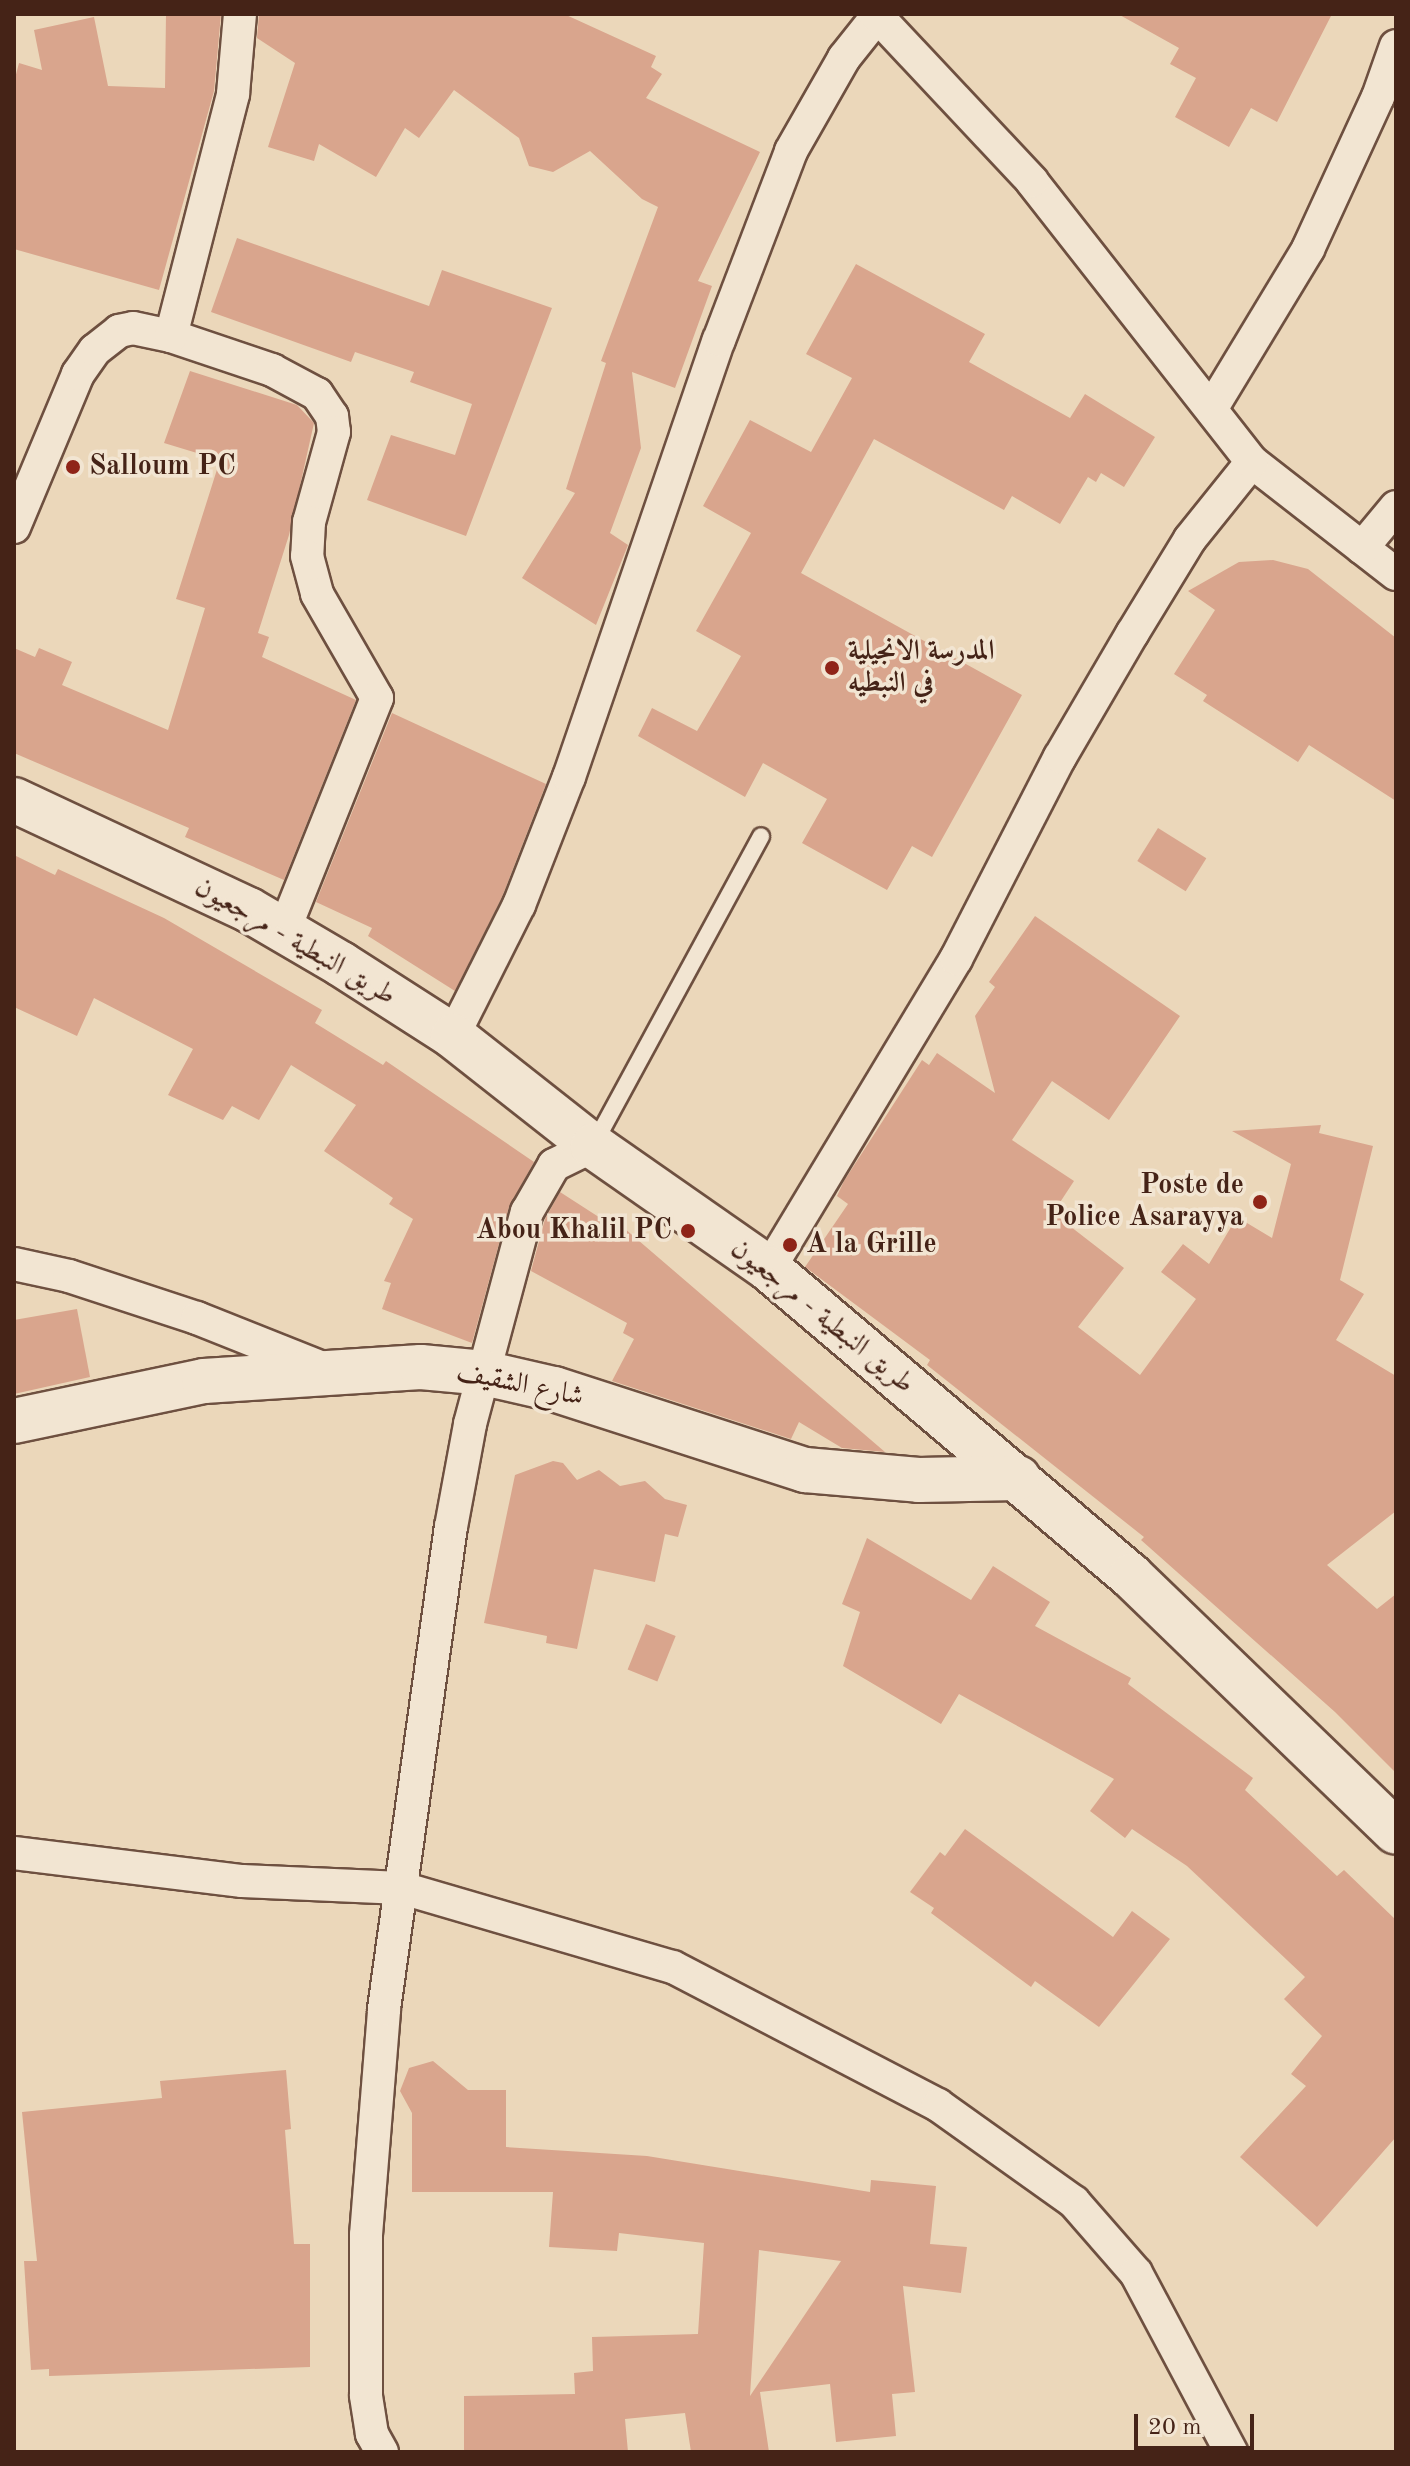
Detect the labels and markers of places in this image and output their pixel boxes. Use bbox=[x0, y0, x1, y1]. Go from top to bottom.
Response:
place label: Salloum PC bbox=[89, 450, 236, 484]
marker: Salloum PC bbox=[64, 458, 82, 476]
place label: المدرسة الانجيلية في النبطيه bbox=[848, 635, 995, 701]
marker: المدرسة الانجيلية في النبطيه bbox=[823, 659, 841, 677]
place label: Poste de Police Asarayya bbox=[1045, 1169, 1244, 1235]
marker: Poste de Police Asarayya bbox=[1251, 1193, 1269, 1211]
place label: Abou Khalil PC bbox=[476, 1214, 672, 1248]
marker: Abou Khalil PC bbox=[679, 1222, 697, 1240]
place label: A la Grille bbox=[806, 1228, 937, 1262]
marker: A la Grille bbox=[781, 1236, 799, 1254]

